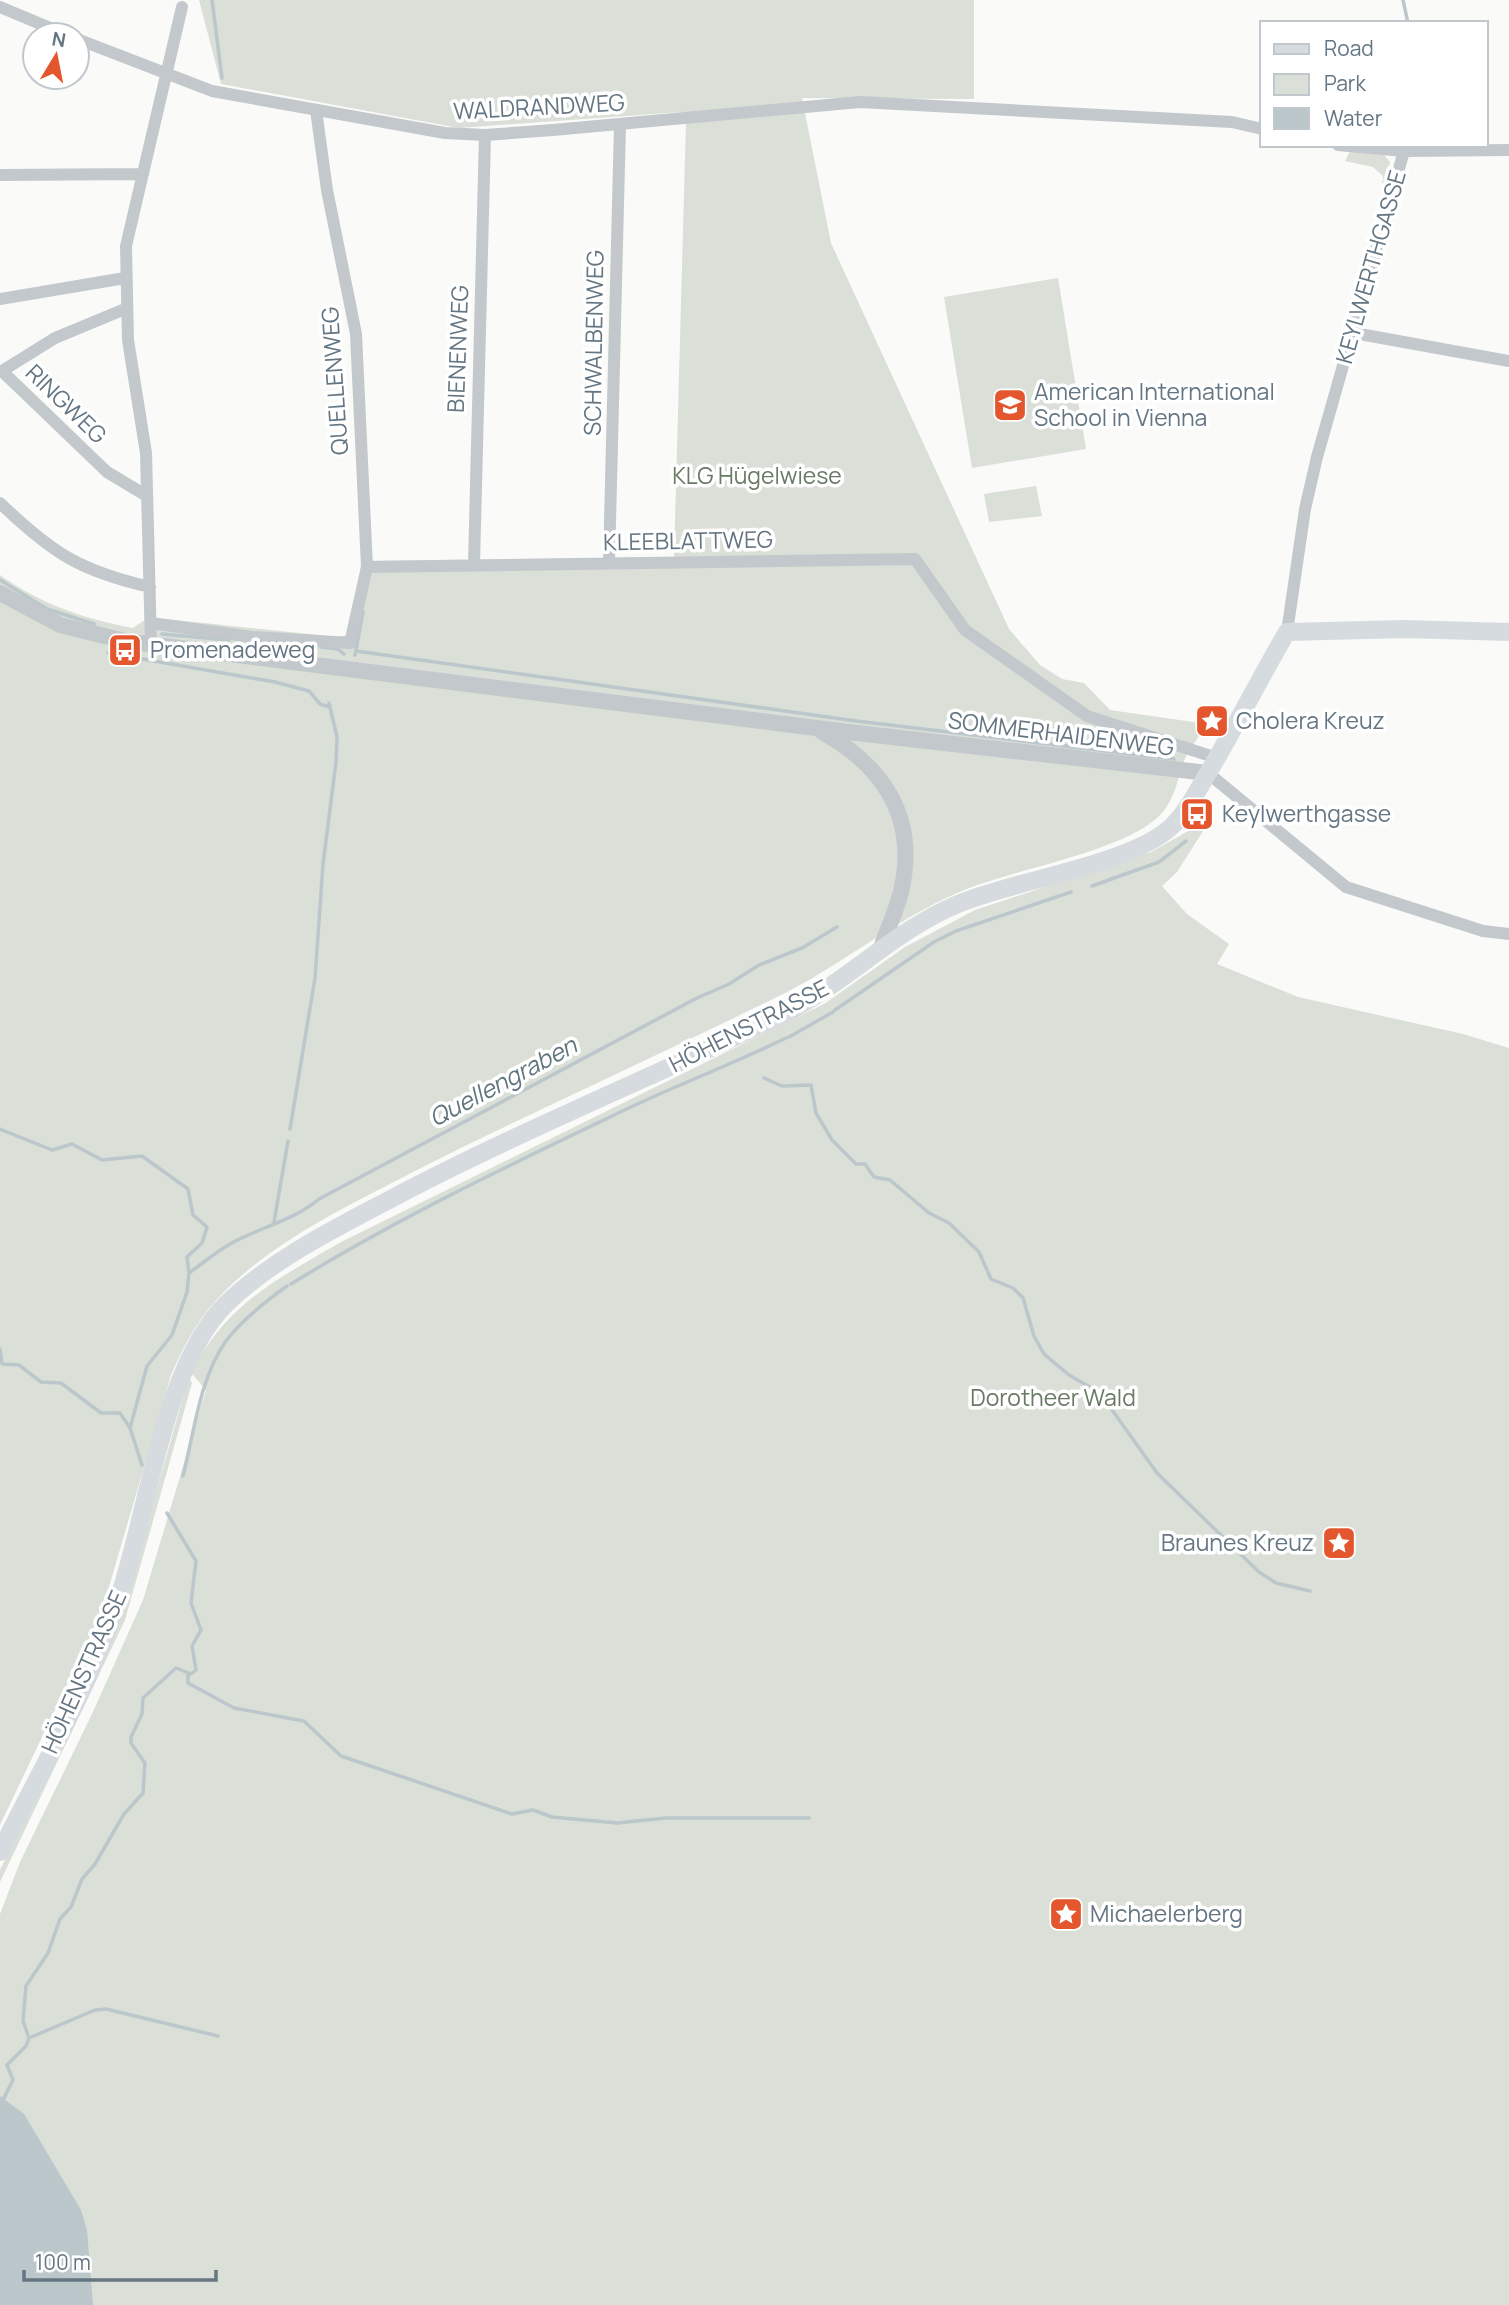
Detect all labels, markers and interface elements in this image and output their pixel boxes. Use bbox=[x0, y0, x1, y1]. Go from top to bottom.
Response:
north arrow bbox=[21, 21, 91, 91]
legend bbox=[1260, 21, 1488, 147]
text: N bbox=[50, 25, 68, 53]
text: Road bbox=[1324, 34, 1374, 62]
text: Park bbox=[1324, 69, 1366, 97]
street label: WALDRANDWEG bbox=[453, 86, 625, 126]
text: Water bbox=[1324, 104, 1383, 132]
street label: KEYLWERTHGASSE bbox=[1327, 166, 1413, 367]
street label: SCHWALBENWEG bbox=[575, 250, 611, 436]
street label: BIENENWEG bbox=[439, 285, 475, 413]
street label: QUELLENWEG bbox=[313, 306, 355, 456]
street label: RINGWEG bbox=[19, 357, 114, 450]
place label: American International School in Vienna bbox=[1034, 375, 1275, 433]
school or university icon: American International School in Vienna bbox=[991, 386, 1029, 424]
park label: KLG Hügelwiese bbox=[672, 459, 842, 491]
street label: KLEEBLATTWEG bbox=[603, 523, 773, 557]
bus stop icon: Promenadeweg bbox=[106, 631, 144, 669]
place label: Promenadeweg bbox=[150, 633, 315, 665]
place icon: Cholera Kreuz bbox=[1193, 702, 1231, 740]
street label: SOMMERHAIDENWEG bbox=[946, 703, 1176, 763]
place label: Cholera Kreuz bbox=[1236, 704, 1385, 736]
bus stop icon: Keylwerthgasse bbox=[1178, 795, 1216, 833]
place label: Keylwerthgasse bbox=[1222, 797, 1391, 829]
street label: HÖHENSTRASSE bbox=[663, 971, 834, 1079]
water label: Quellengraben bbox=[423, 1028, 582, 1133]
park label: Dorotheer Wald bbox=[970, 1381, 1136, 1413]
place icon: Braunes Kreuz bbox=[1320, 1524, 1358, 1562]
place label: Braunes Kreuz bbox=[1161, 1526, 1314, 1558]
street label: HÖHENSTRASSE bbox=[33, 1585, 133, 1758]
place icon: Michaelerberg bbox=[1047, 1895, 1085, 1933]
place label: Michaelerberg bbox=[1090, 1897, 1243, 1929]
scale bar bbox=[24, 2238, 217, 2282]
text: 100 m bbox=[35, 2248, 91, 2276]

